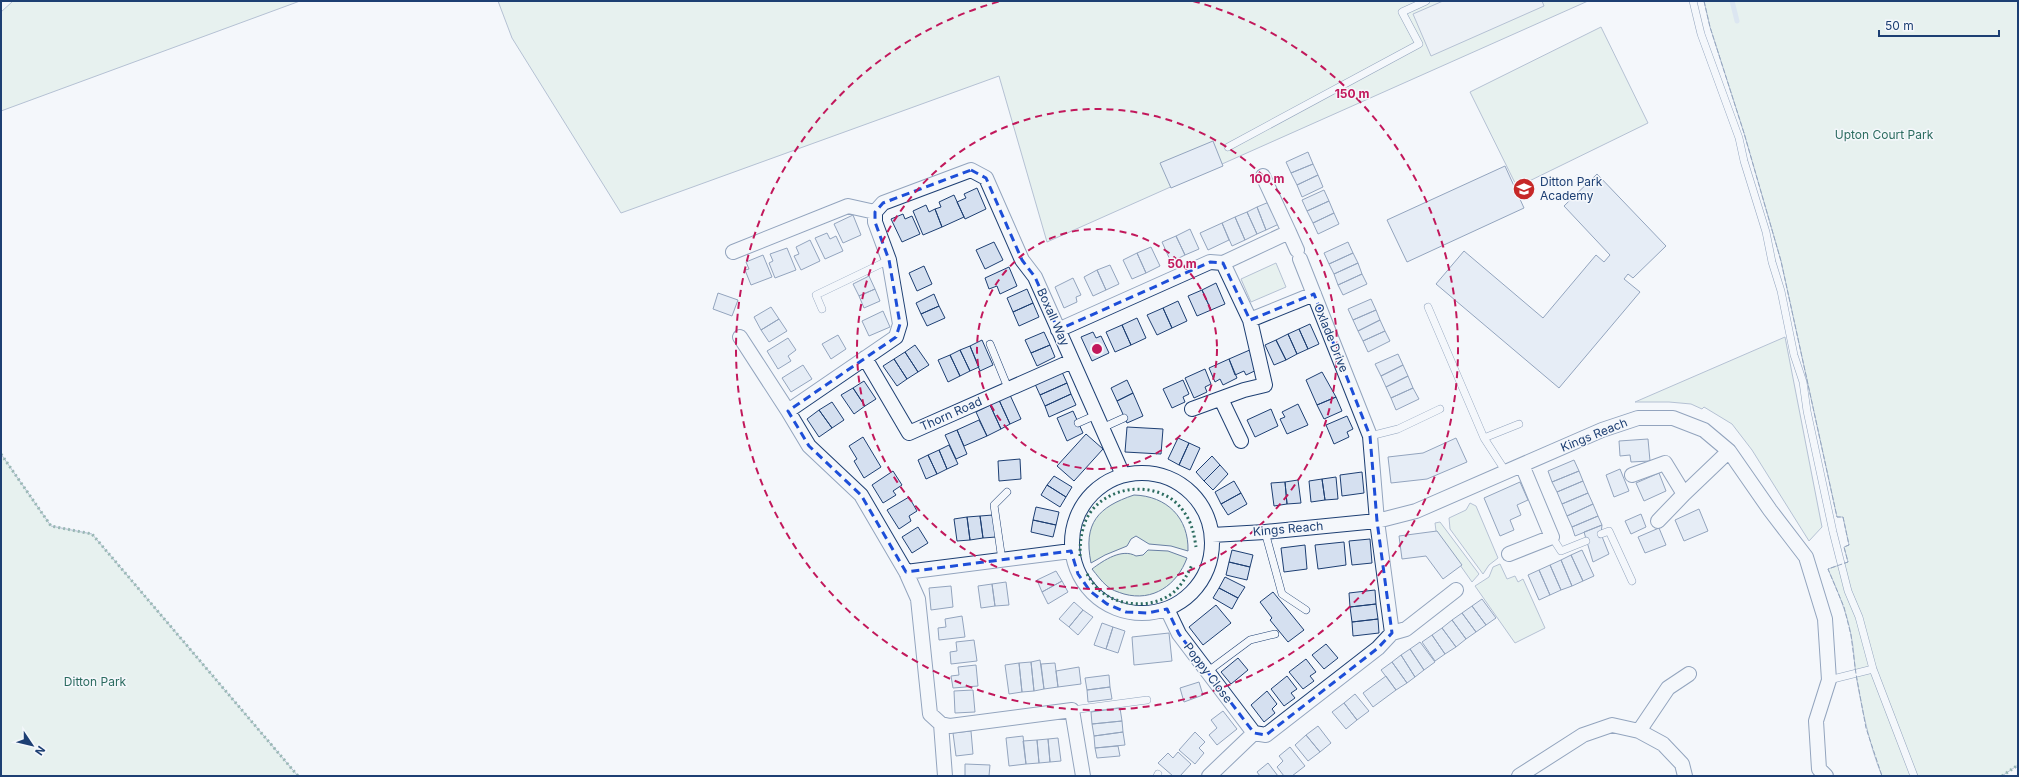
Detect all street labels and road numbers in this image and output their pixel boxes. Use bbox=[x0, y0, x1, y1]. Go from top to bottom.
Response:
street label: Boxall Way bbox=[1034, 286, 1073, 348]
street label: Oxlade Drive bbox=[1311, 301, 1352, 374]
street label: Thorn Road bbox=[918, 393, 984, 434]
street label: Kings Reach bbox=[1558, 414, 1629, 455]
street label: Kings Reach bbox=[1252, 518, 1324, 539]
street label: Poppy Close bbox=[1181, 640, 1236, 706]

